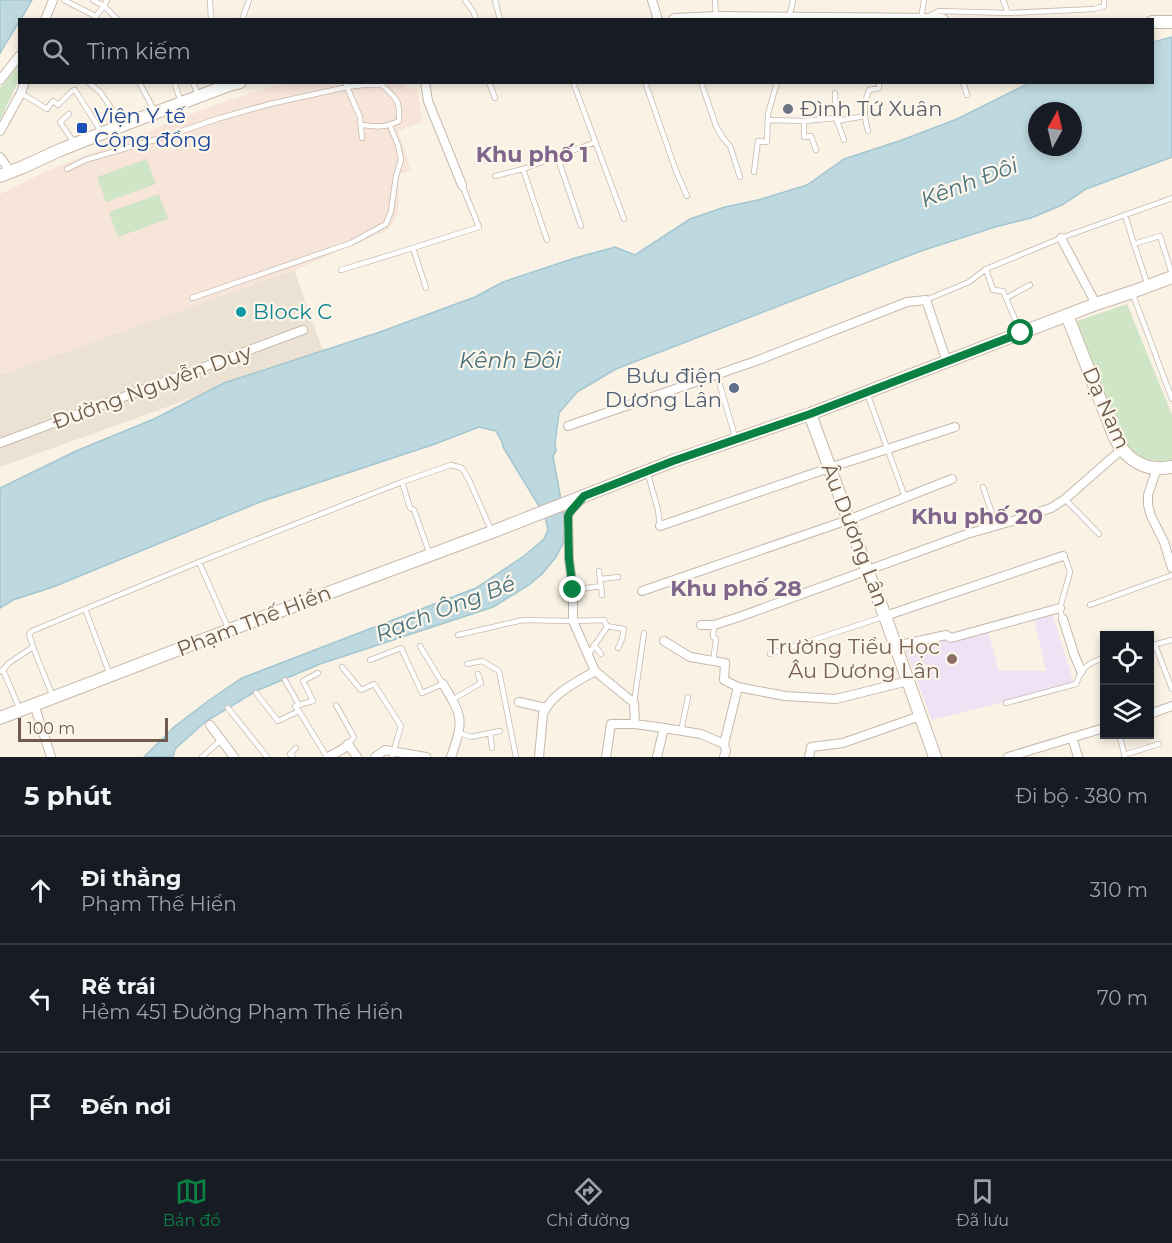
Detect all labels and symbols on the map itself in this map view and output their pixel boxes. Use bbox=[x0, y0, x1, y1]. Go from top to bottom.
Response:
place label: Đình Tứ Xuân bbox=[800, 96, 942, 121]
marker: Đình Tứ Xuân bbox=[781, 102, 795, 116]
north arrow bbox=[1028, 102, 1082, 156]
place label: Viện Y tế Cộng đồng bbox=[94, 103, 212, 152]
marker: Viện Y tế Cộng đồng bbox=[75, 121, 89, 135]
district label: Khu phố 1 bbox=[476, 141, 588, 168]
water label: Kênh Đôi bbox=[917, 152, 1022, 213]
place label: Block C bbox=[253, 299, 332, 324]
marker: Block C bbox=[234, 305, 248, 319]
route start bbox=[1007, 319, 1033, 345]
street label: Đường Nguyễn Duy bbox=[49, 339, 255, 434]
water label: Kênh Đôi bbox=[459, 347, 561, 374]
place label: Bưu điện Dương Lân bbox=[605, 363, 722, 412]
street label: Dạ Nam bbox=[1077, 363, 1136, 453]
marker: Bưu điện Dương Lân bbox=[727, 381, 741, 395]
street label: Âu Dương Lân bbox=[817, 459, 894, 610]
district label: Khu phố 20 bbox=[911, 503, 1043, 530]
water label: Rạch Ông Bé bbox=[371, 569, 519, 648]
district label: Khu phố 28 bbox=[670, 575, 802, 602]
route end bbox=[559, 576, 585, 602]
street label: Phạm Thế Hiển bbox=[173, 580, 335, 661]
place label: Trường Tiểu Học Âu Dương Lân bbox=[767, 634, 940, 683]
marker: Trường Tiểu Học Âu Dương Lân bbox=[945, 652, 959, 666]
scale bar bbox=[18, 715, 168, 742]

